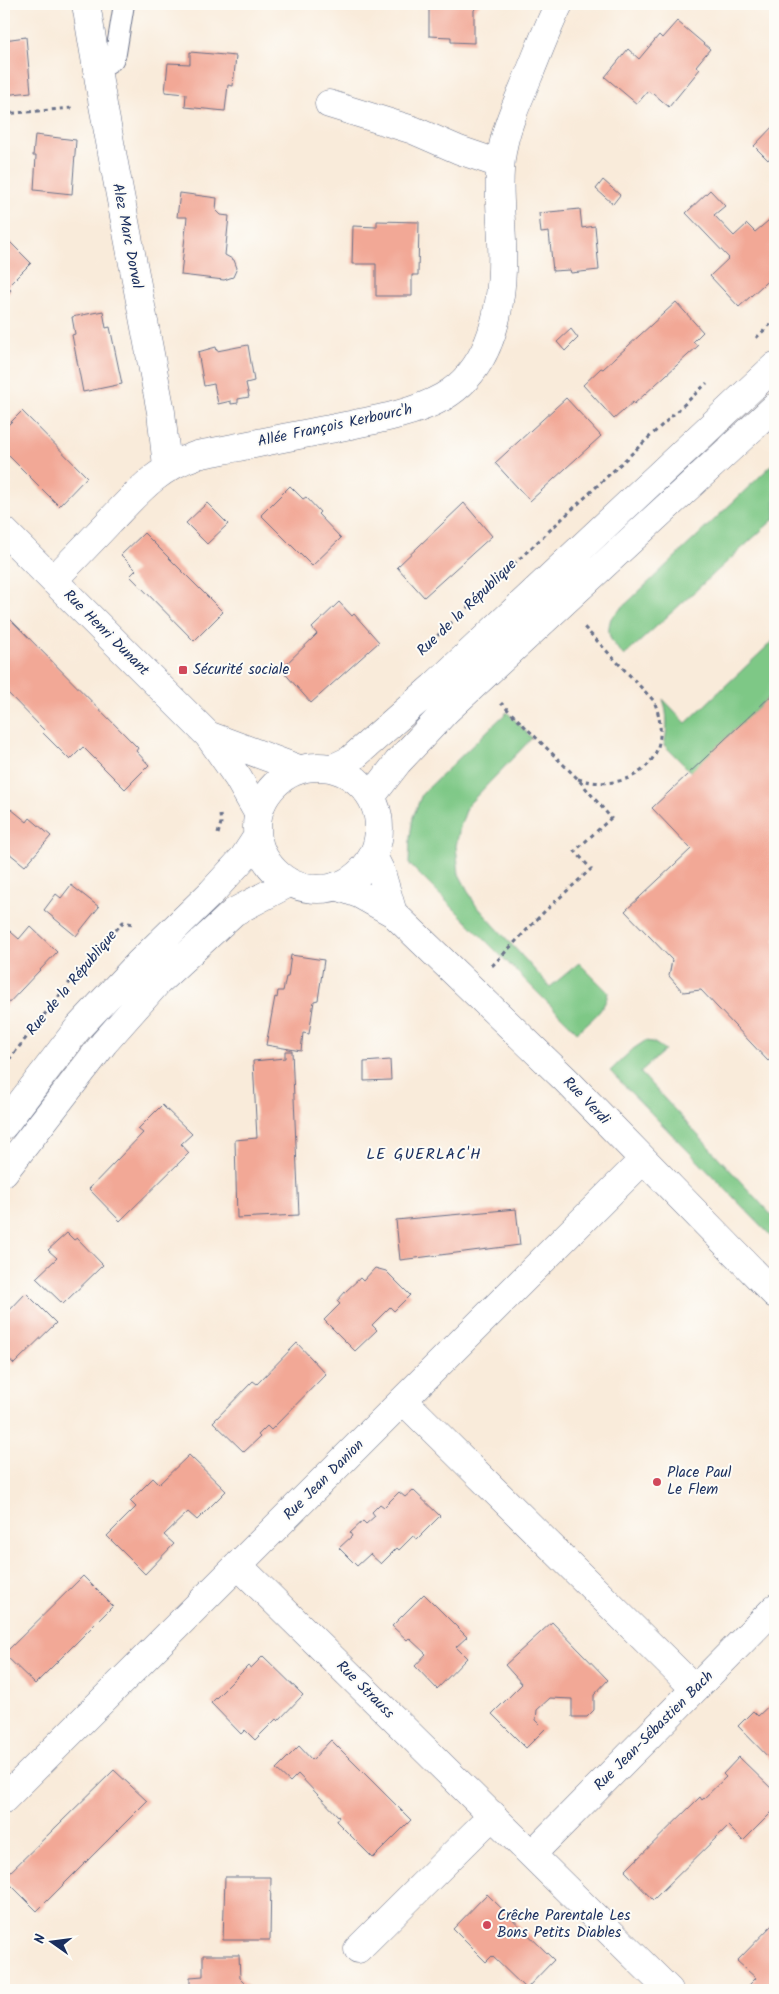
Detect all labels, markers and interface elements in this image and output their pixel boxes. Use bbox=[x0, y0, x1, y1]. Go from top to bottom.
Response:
street label: Alez Marc Dorval bbox=[105, 181, 149, 291]
street label: Allée François Kerbourc'h bbox=[255, 398, 415, 454]
street label: Rue de la République bbox=[411, 553, 523, 662]
street label: Rue Henri Dunant bbox=[57, 584, 155, 682]
place label: Sécurité sociale bbox=[193, 658, 289, 682]
marker: Sécurité sociale bbox=[177, 664, 189, 676]
street label: Rue de la République bbox=[20, 925, 124, 1041]
street label: Rue Verdi bbox=[557, 1071, 616, 1132]
district label: LE GUERLAC'H bbox=[366, 1142, 482, 1167]
street label: Rue Jean Danion bbox=[278, 1434, 370, 1526]
place label: Place Paul Le Flem bbox=[667, 1461, 732, 1502]
marker: Place Paul Le Flem bbox=[651, 1476, 663, 1488]
street label: Rue Strauss bbox=[330, 1655, 400, 1725]
street label: Rue Jean-Sébastien Bach bbox=[588, 1665, 720, 1797]
place label: Crêche Parentale Les Bons Petits Diables bbox=[497, 1904, 631, 1945]
north arrow bbox=[28, 1916, 78, 1966]
marker: Crêche Parentale Les Bons Petits Diables bbox=[481, 1919, 493, 1931]
text: N bbox=[29, 1932, 52, 1946]

